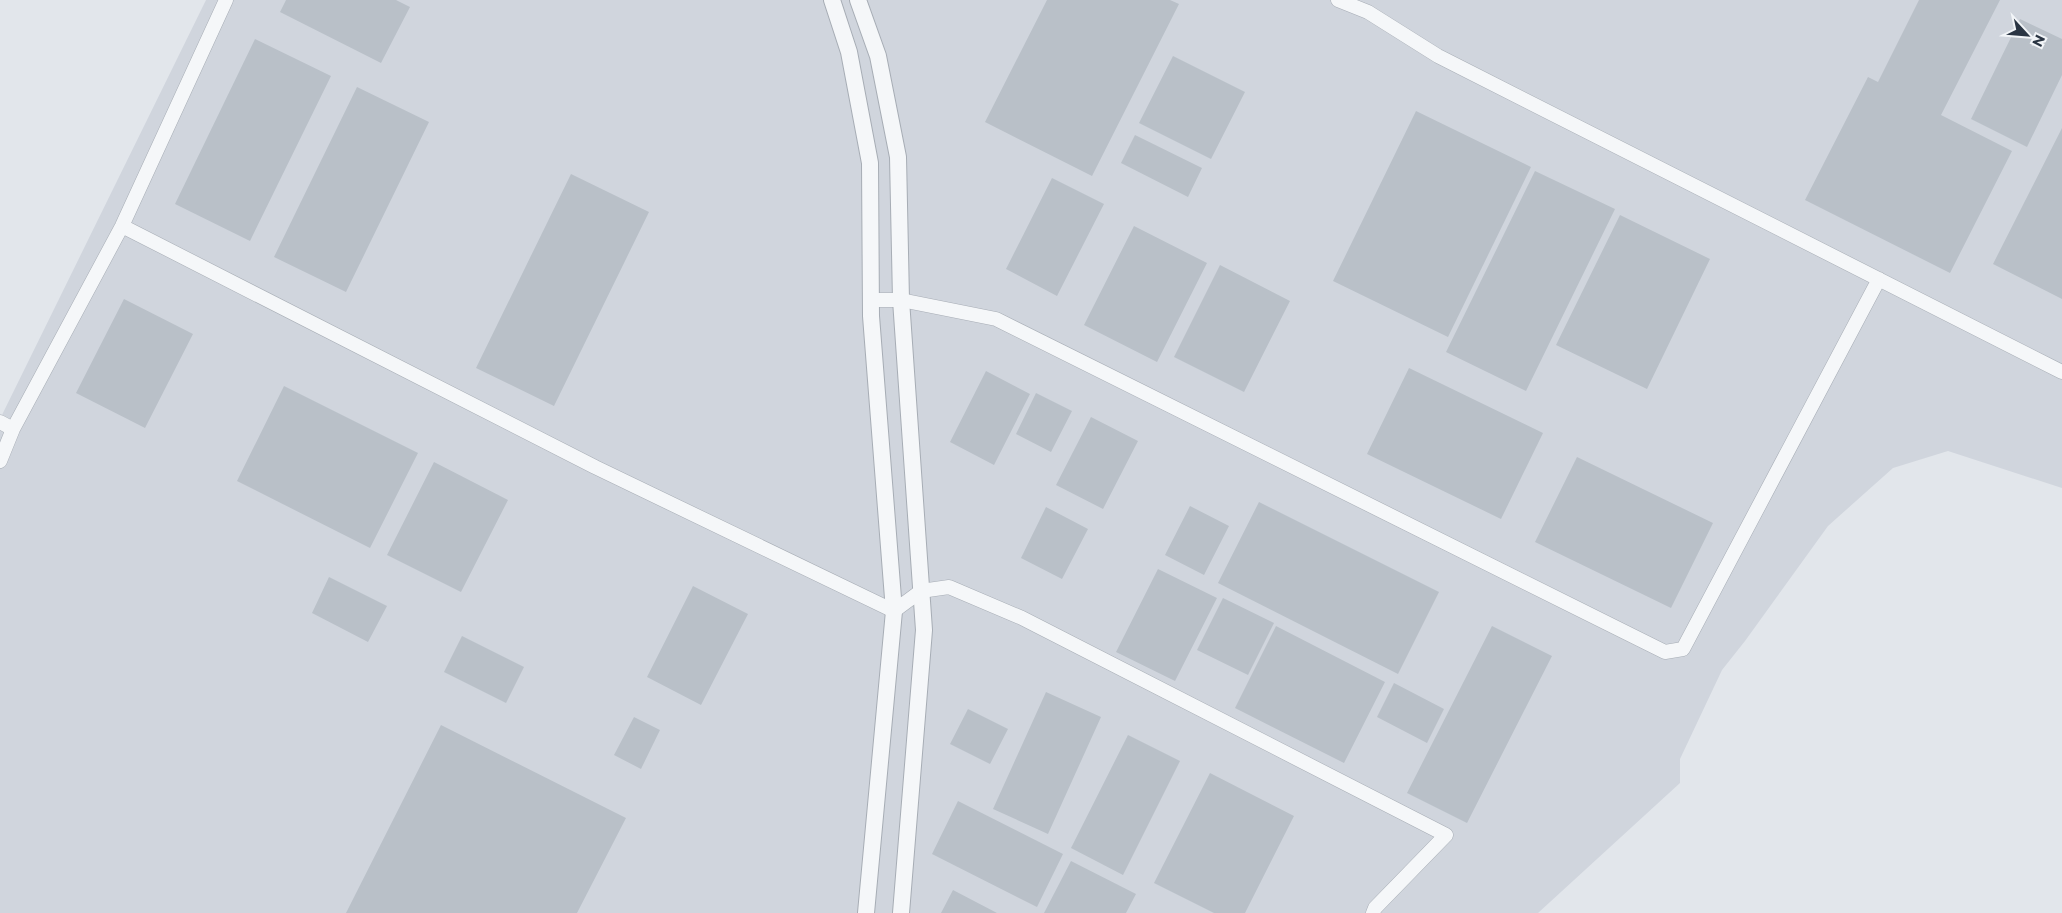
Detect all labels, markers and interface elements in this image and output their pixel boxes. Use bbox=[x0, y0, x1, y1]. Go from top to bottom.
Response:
north arrow bbox=[2002, 10, 2052, 60]
text: N bbox=[2028, 32, 2049, 50]

